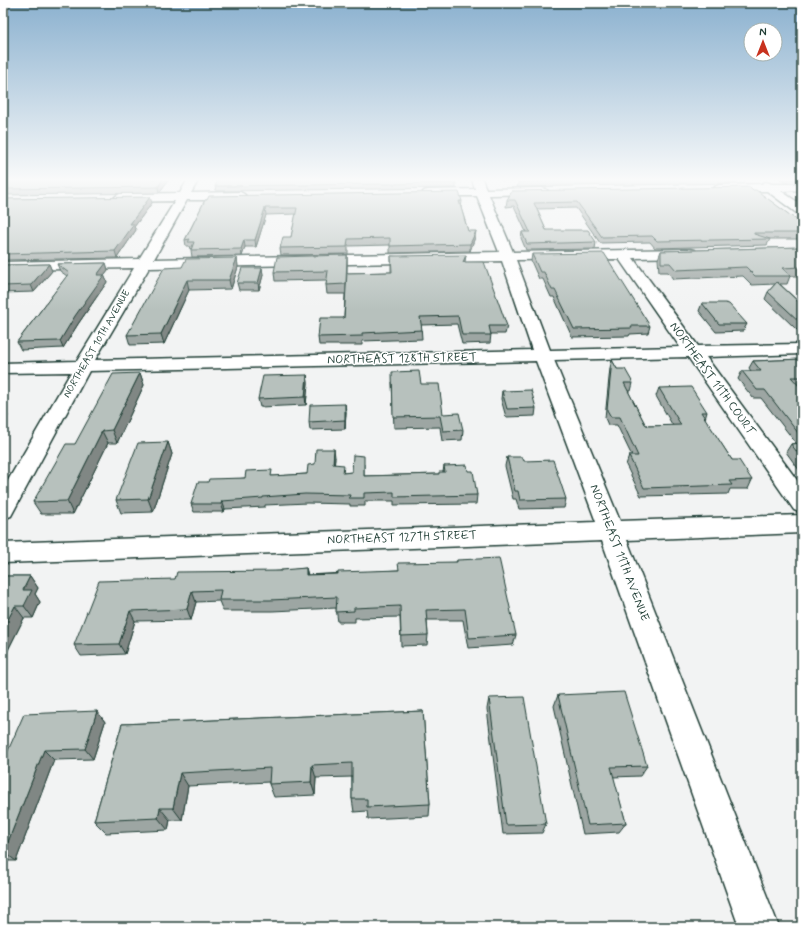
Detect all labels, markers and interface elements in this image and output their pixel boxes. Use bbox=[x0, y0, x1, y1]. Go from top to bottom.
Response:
north arrow bbox=[743, 22, 783, 62]
text: N bbox=[759, 26, 767, 40]
street label: NORTHEAST 10TH AVENUE bbox=[60, 287, 133, 400]
street label: NORTHEAST 11TH COURT bbox=[666, 319, 759, 439]
street label: NORTHEAST 128TH STREET bbox=[327, 350, 477, 368]
street label: NORTHEAST 11TH AVENUE bbox=[585, 482, 653, 624]
street label: NORTHEAST 127TH STREET bbox=[327, 527, 477, 549]

